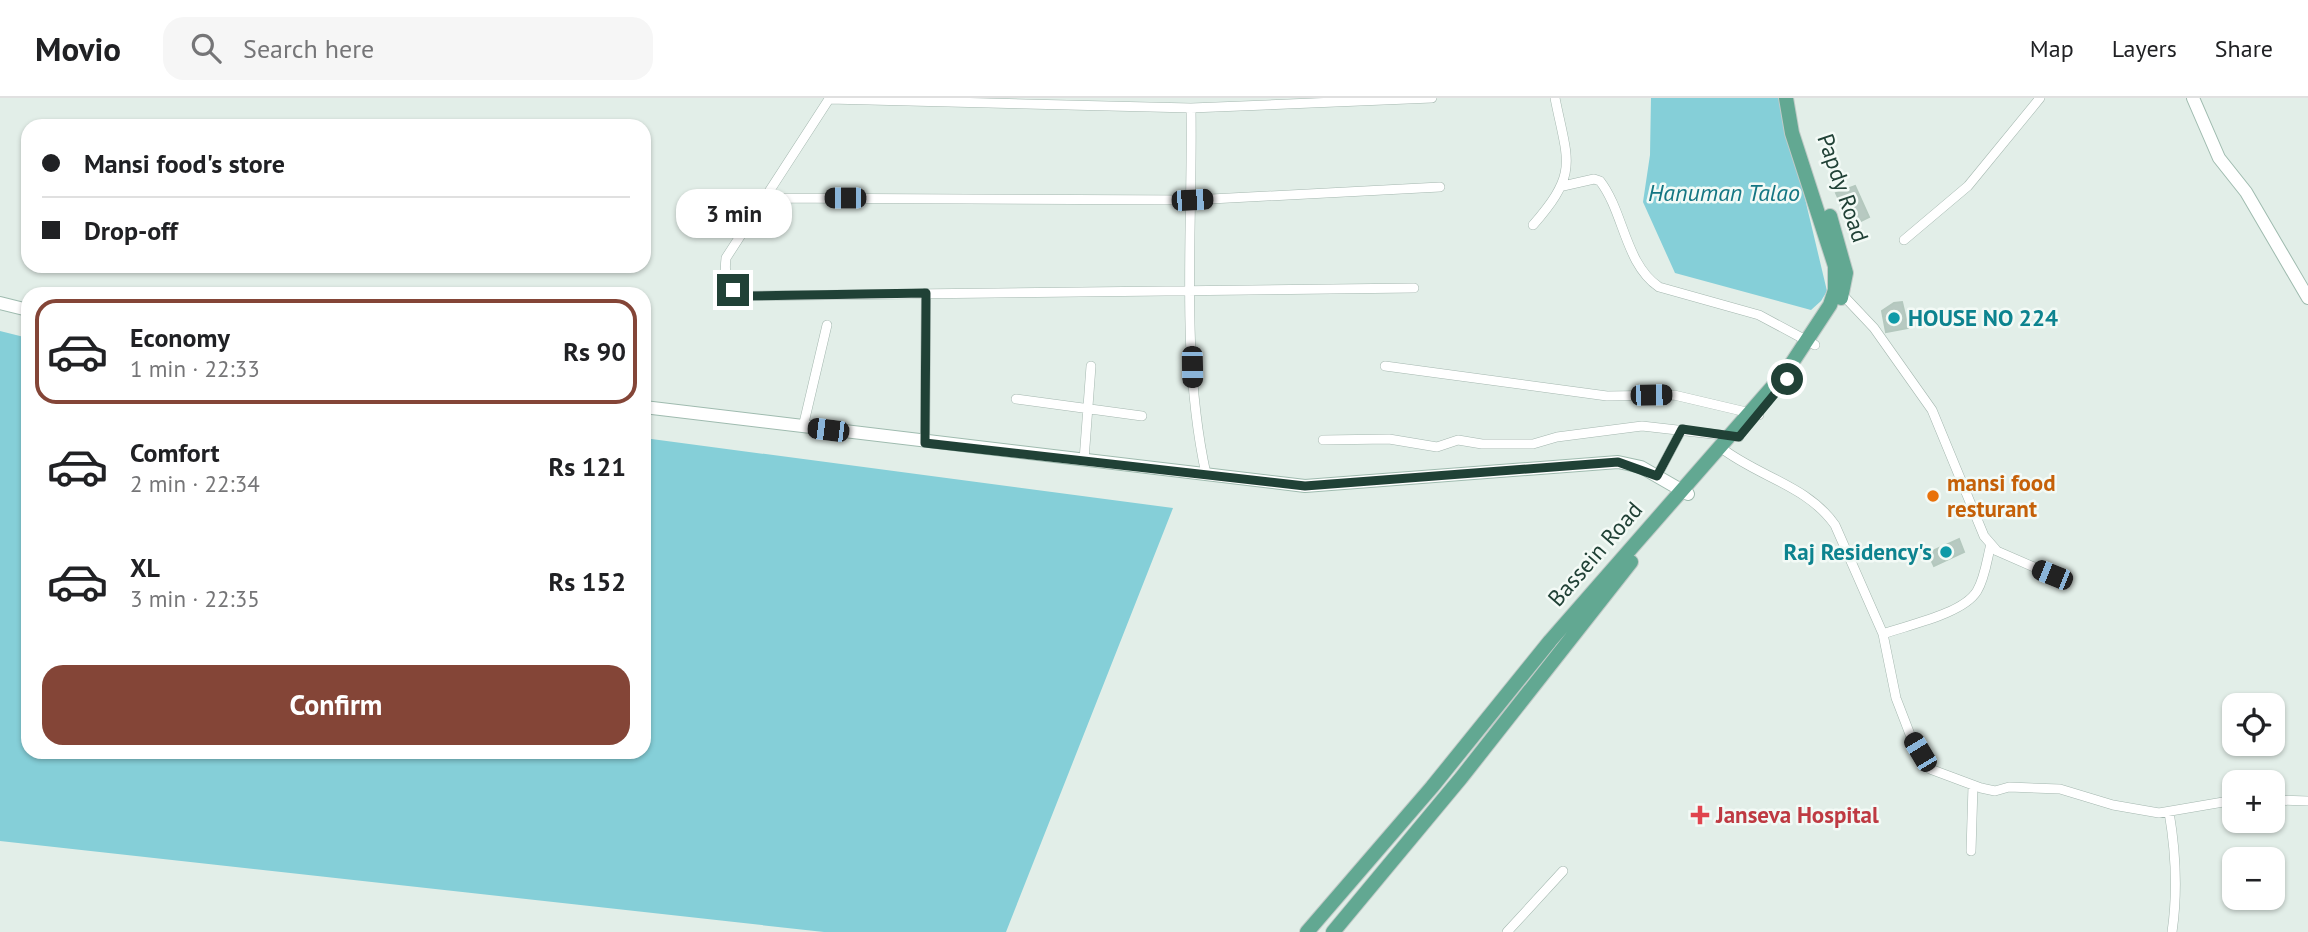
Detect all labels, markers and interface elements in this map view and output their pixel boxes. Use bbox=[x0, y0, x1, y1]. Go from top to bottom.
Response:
search box bbox=[163, 17, 653, 80]
text: Movio bbox=[35, 27, 121, 70]
icon: search bbox=[187, 29, 225, 67]
text: Search here bbox=[243, 32, 374, 65]
text: Map bbox=[2030, 33, 2074, 64]
text: Layers bbox=[2112, 33, 2177, 64]
text: Share bbox=[2215, 33, 2273, 64]
street label: Papdy Road bbox=[1811, 130, 1876, 246]
text: Mansi food's store bbox=[84, 147, 285, 180]
water label: Hanuman Talao bbox=[1648, 177, 1800, 208]
callout: 3 min bbox=[675, 188, 791, 238]
car bbox=[825, 188, 867, 209]
car bbox=[1171, 188, 1214, 212]
text: 3 min bbox=[706, 199, 762, 228]
text: Drop-off bbox=[84, 214, 178, 247]
route end bbox=[717, 274, 749, 306]
place label: HOUSE NO 224 bbox=[1908, 303, 2058, 332]
marker: HOUSE NO 224 bbox=[1886, 310, 1902, 326]
icon: car bbox=[46, 320, 109, 383]
text: Economy bbox=[130, 321, 230, 354]
text: Rs 90 bbox=[563, 335, 626, 368]
car bbox=[1182, 346, 1203, 388]
text: 1 min · 22:33 bbox=[130, 354, 260, 383]
route start bbox=[1771, 363, 1803, 395]
car bbox=[1630, 384, 1673, 406]
car bbox=[806, 417, 851, 443]
icon: car bbox=[46, 435, 109, 498]
text: Comfort bbox=[130, 436, 220, 469]
text: Rs 121 bbox=[549, 450, 626, 483]
place label: mansi food resturant bbox=[1947, 468, 2056, 523]
text: 2 min · 22:34 bbox=[130, 469, 260, 498]
marker: mansi food resturant bbox=[1925, 488, 1941, 504]
street label: Bassein Road bbox=[1541, 495, 1648, 612]
place label: Raj Residency's bbox=[1783, 537, 1932, 566]
marker: Raj Residency's bbox=[1938, 544, 1954, 560]
icon: car bbox=[46, 550, 109, 613]
text: XL bbox=[130, 551, 160, 584]
car bbox=[2029, 557, 2076, 593]
text: Rs 152 bbox=[549, 565, 626, 598]
text: 3 min · 22:35 bbox=[130, 584, 260, 613]
button: Confirm bbox=[42, 665, 630, 745]
map controls bbox=[2222, 693, 2285, 910]
button: locate bbox=[2222, 693, 2285, 756]
car bbox=[1901, 729, 1940, 775]
button: + bbox=[2222, 770, 2285, 833]
place label: Janseva Hospital bbox=[1715, 800, 1879, 829]
marker: Janseva Hospital bbox=[1690, 805, 1710, 825]
button: − bbox=[2222, 847, 2285, 910]

